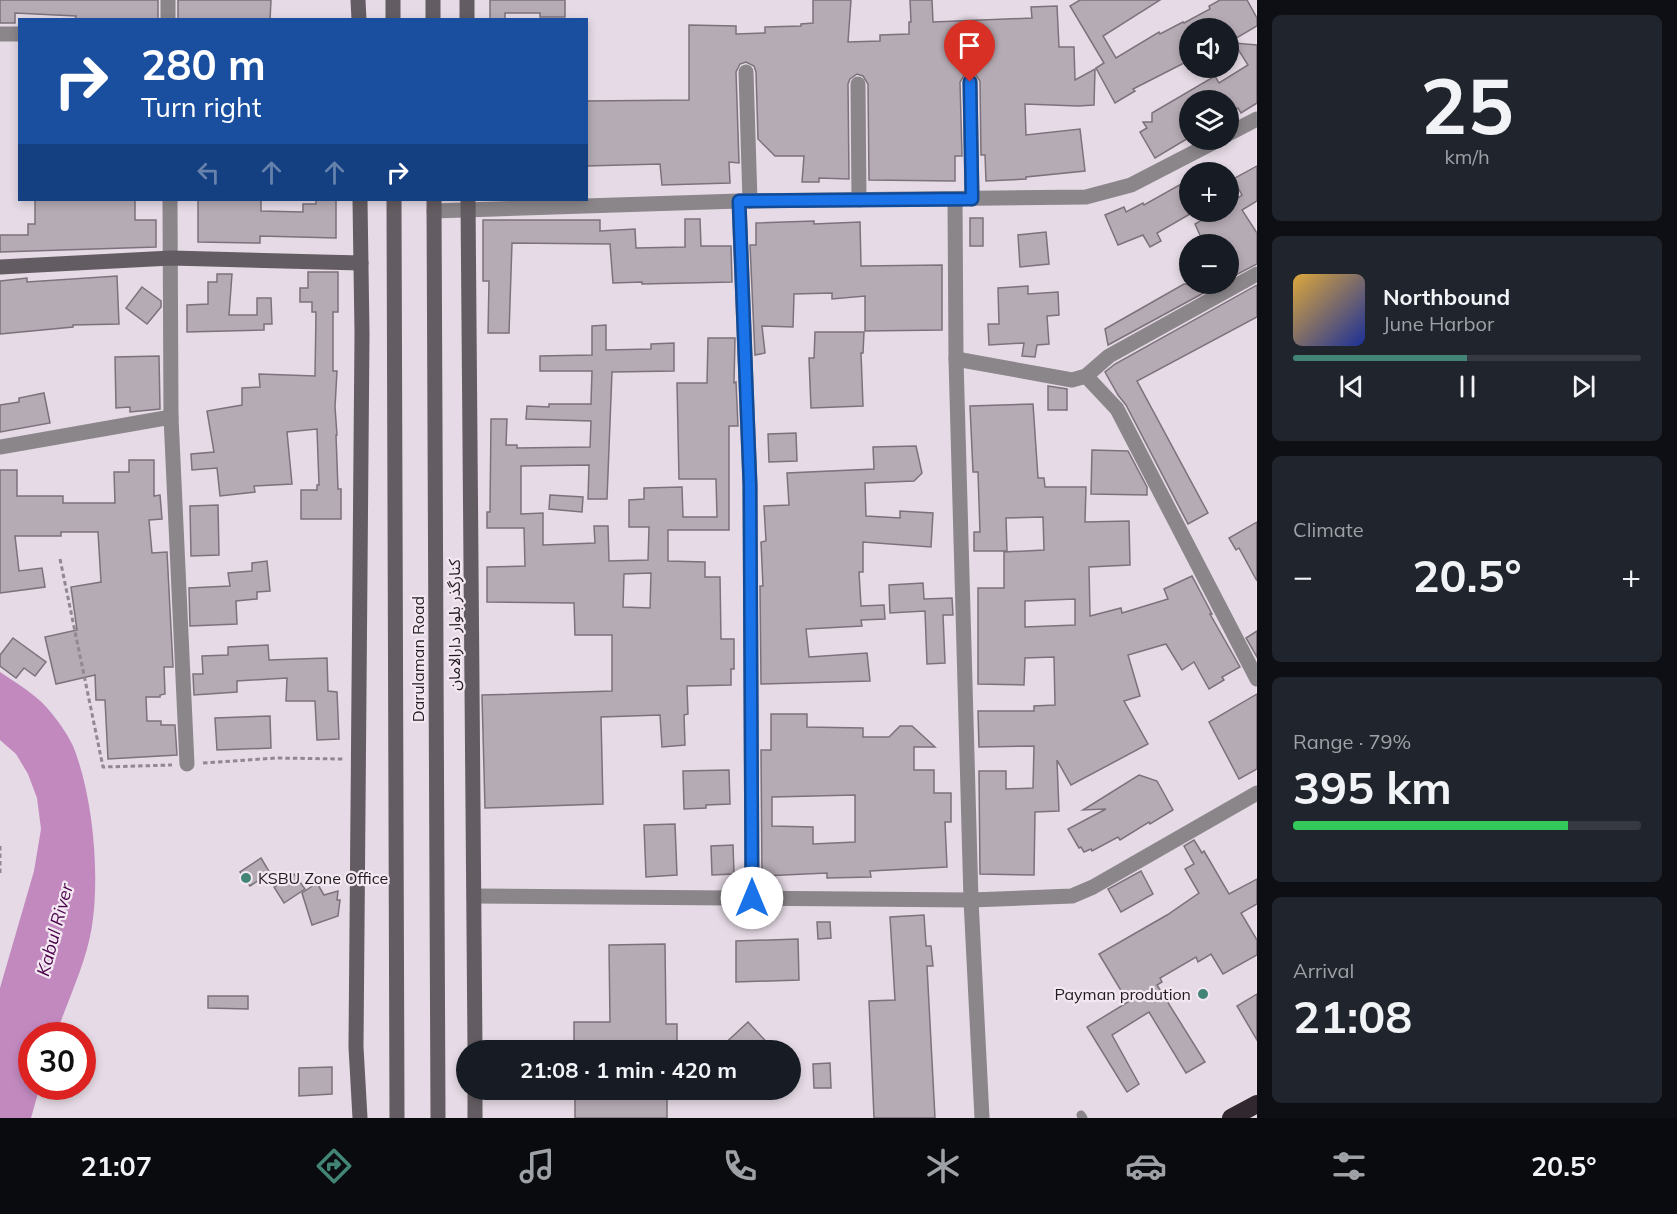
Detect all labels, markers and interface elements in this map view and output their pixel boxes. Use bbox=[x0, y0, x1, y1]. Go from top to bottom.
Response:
map controls bbox=[1179, 18, 1239, 294]
button: sound bbox=[1179, 18, 1239, 78]
pin bbox=[944, 20, 995, 82]
icon: arrive bbox=[953, 29, 986, 62]
text: 280 m bbox=[141, 38, 266, 91]
icon: right bbox=[42, 42, 120, 120]
text: 25 bbox=[1420, 56, 1514, 154]
text: Turn right bbox=[141, 90, 261, 124]
button: layers bbox=[1179, 90, 1239, 150]
text: km/h bbox=[1444, 144, 1490, 169]
icon: left bbox=[192, 156, 225, 189]
icon: ahead bbox=[255, 156, 288, 189]
icon: ahead bbox=[318, 156, 351, 189]
icon: right bbox=[381, 156, 414, 189]
button: + bbox=[1179, 162, 1239, 222]
button: − bbox=[1179, 234, 1239, 294]
text: Northbound bbox=[1383, 283, 1510, 311]
text: June Harbor bbox=[1383, 311, 1494, 336]
icon: previous bbox=[1335, 370, 1368, 403]
icon: pause bbox=[1451, 370, 1484, 403]
icon: next bbox=[1567, 370, 1600, 403]
text: Climate bbox=[1293, 517, 1364, 542]
text: 20.5° bbox=[1412, 547, 1522, 603]
text: − bbox=[1293, 555, 1313, 596]
text: + bbox=[1621, 555, 1641, 596]
street label: کنارگذر بلوار دارالامان bbox=[444, 559, 464, 691]
street label: Darulaman Road bbox=[408, 596, 428, 722]
text: Range · 79% bbox=[1293, 729, 1411, 754]
text: 395 km bbox=[1293, 759, 1452, 815]
position arrow bbox=[720, 866, 784, 930]
place label: KSBU Zone Office bbox=[258, 868, 388, 888]
marker: KSBU Zone Office bbox=[239, 871, 253, 885]
water label: Kabul River bbox=[31, 880, 78, 979]
text: Arrival bbox=[1293, 958, 1354, 983]
place label: Payman prodution bbox=[1055, 984, 1191, 1004]
marker: Payman prodution bbox=[1196, 987, 1210, 1001]
text: 21:08 bbox=[1293, 988, 1412, 1044]
speed limit sign: 30 bbox=[18, 1022, 96, 1100]
text: 21:08 · 1 min · 420 m bbox=[520, 1056, 737, 1084]
icon: directions bbox=[313, 1145, 355, 1187]
icon: music bbox=[516, 1145, 558, 1187]
icon: phone bbox=[719, 1145, 761, 1187]
icon: climate bbox=[922, 1145, 964, 1187]
icon: car bbox=[1125, 1145, 1167, 1187]
icon: filters bbox=[1328, 1145, 1370, 1187]
text: 21:07 bbox=[80, 1149, 152, 1183]
text: 20.5° bbox=[1531, 1149, 1596, 1183]

